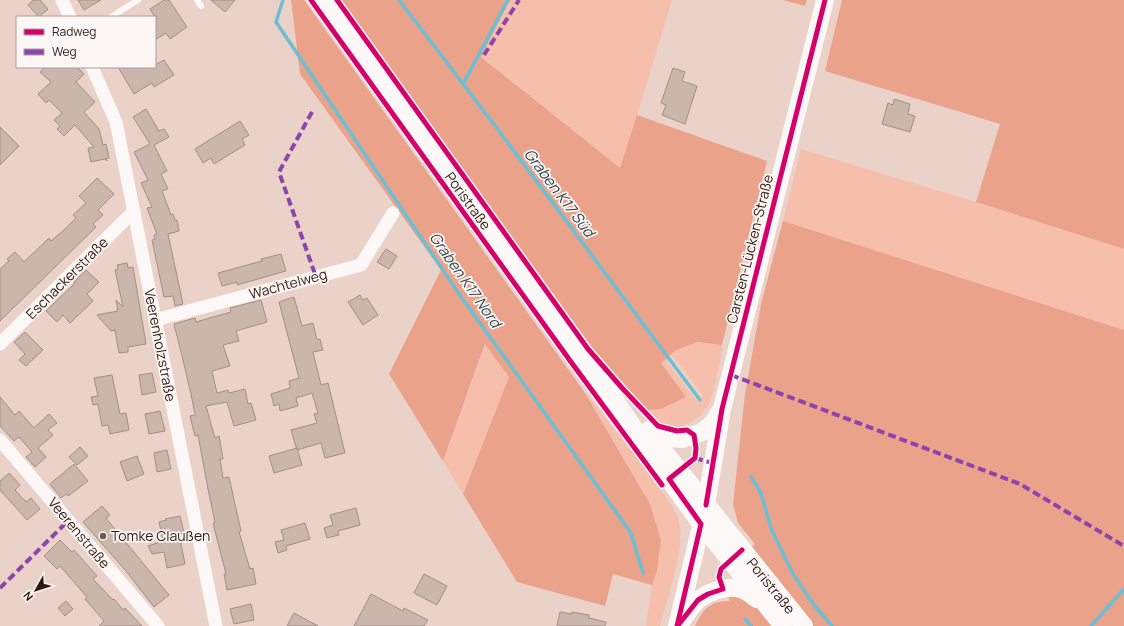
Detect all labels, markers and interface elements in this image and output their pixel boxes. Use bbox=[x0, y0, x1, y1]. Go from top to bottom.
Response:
legend bbox=[16, 16, 156, 68]
text: Radweg bbox=[52, 23, 96, 40]
text: Weg bbox=[52, 43, 77, 60]
water label: Graben K17 Süd bbox=[519, 144, 601, 243]
street label: Poristraße bbox=[441, 168, 496, 233]
street label: Carsten-Lücken-Straße bbox=[722, 172, 777, 325]
water label: Graben K17 Nord bbox=[425, 228, 507, 333]
street label: Eschackerstraße bbox=[21, 232, 112, 323]
street label: Wachtelweg bbox=[247, 264, 329, 303]
street label: Veerenholzstraße bbox=[140, 287, 181, 403]
street label: Veerenstraße bbox=[44, 493, 115, 572]
place label: Tomke Claußen bbox=[111, 526, 210, 545]
marker: Tomke Claußen bbox=[98, 531, 108, 541]
street label: Poristraße bbox=[743, 554, 800, 618]
north arrow bbox=[16, 570, 56, 610]
text: N bbox=[19, 589, 36, 604]

